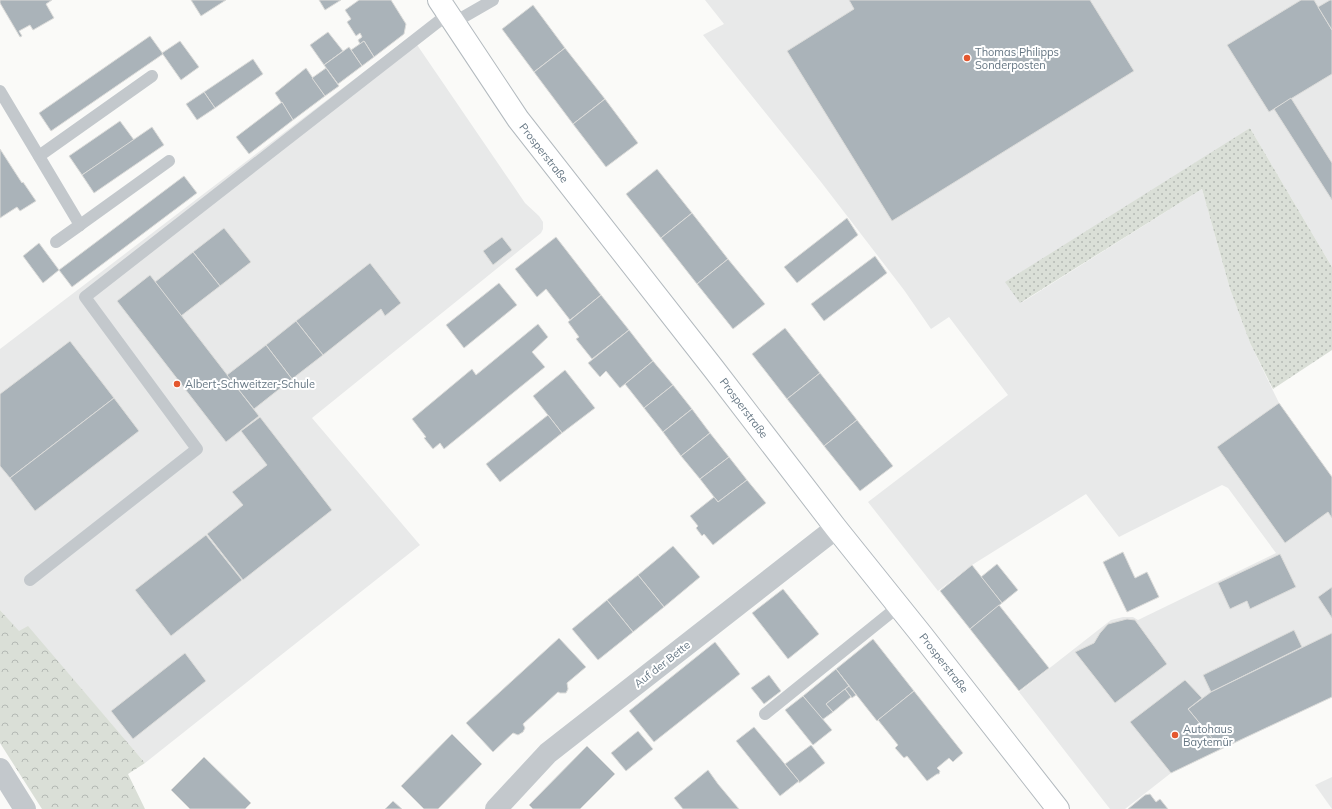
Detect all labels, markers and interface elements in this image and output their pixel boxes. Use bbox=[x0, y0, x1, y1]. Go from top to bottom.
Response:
place label: Thomas Philipps Sonderposten bbox=[975, 45, 1059, 72]
marker: Thomas Philipps Sonderposten bbox=[962, 53, 972, 63]
street label: Prosperstraße bbox=[516, 120, 572, 186]
street label: Prosperstraße bbox=[717, 375, 771, 441]
place label: Albert-Schweitzer-Schule bbox=[185, 377, 315, 391]
marker: Albert-Schweitzer-Schule bbox=[172, 379, 182, 389]
street label: Prosperstraße bbox=[916, 630, 972, 696]
street label: Auf der Bette bbox=[631, 638, 693, 690]
place label: Autohaus Baytemür bbox=[1183, 722, 1233, 749]
marker: Autohaus Baytemür bbox=[1170, 730, 1180, 740]

